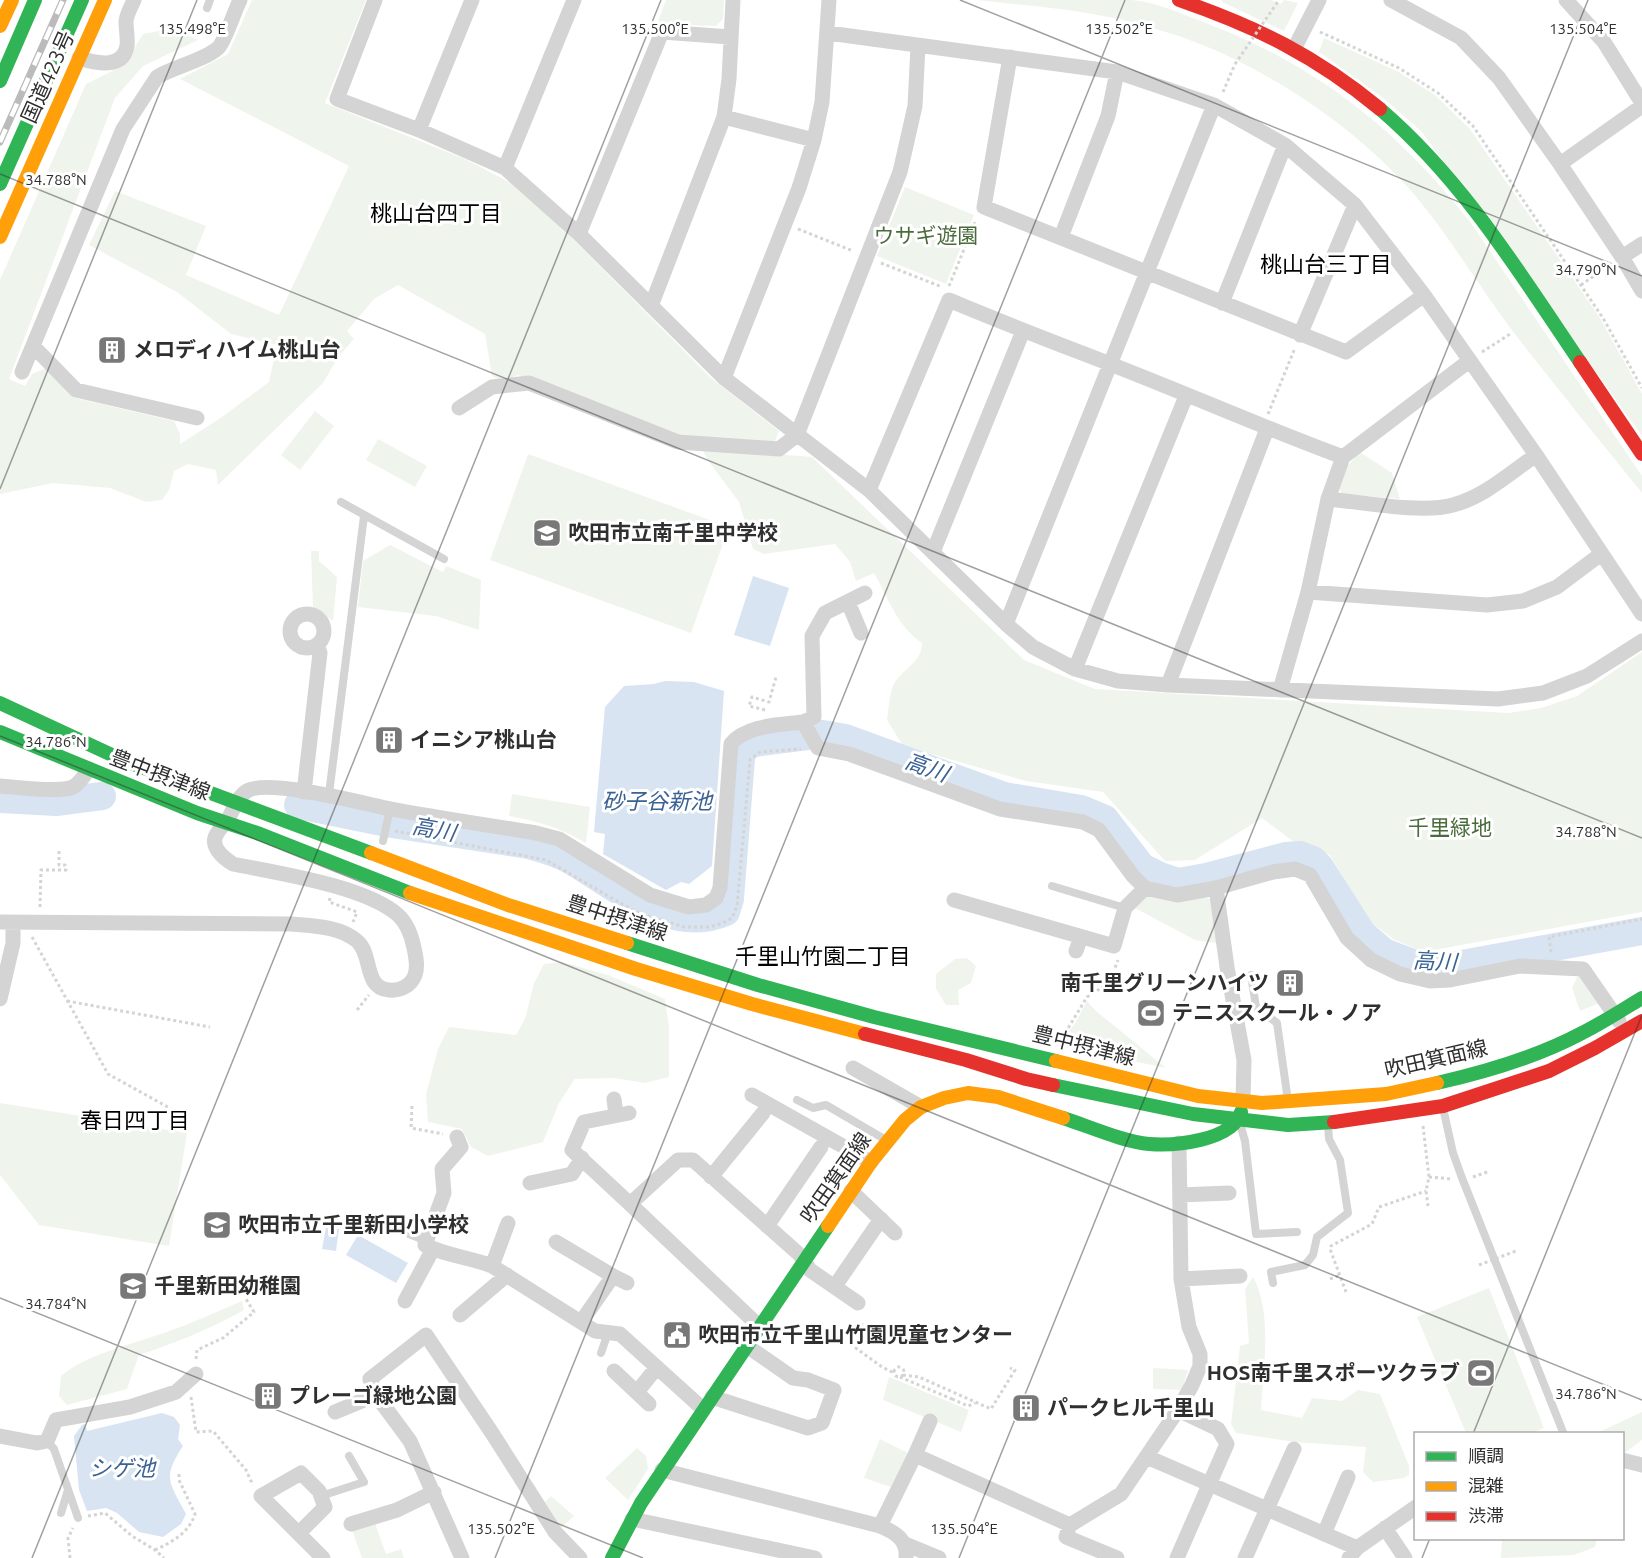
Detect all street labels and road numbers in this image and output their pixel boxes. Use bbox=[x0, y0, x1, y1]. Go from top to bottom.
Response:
street label: 国道423号 bbox=[16, 27, 78, 126]
street label: 豊中摂津線 bbox=[107, 744, 214, 804]
street label: 豊中摂津線 bbox=[564, 889, 671, 945]
street label: 豊中摂津線 bbox=[1030, 1021, 1138, 1069]
street label: 吹田箕面線 bbox=[1382, 1035, 1490, 1082]
street label: 吹田箕面線 bbox=[795, 1128, 875, 1227]

